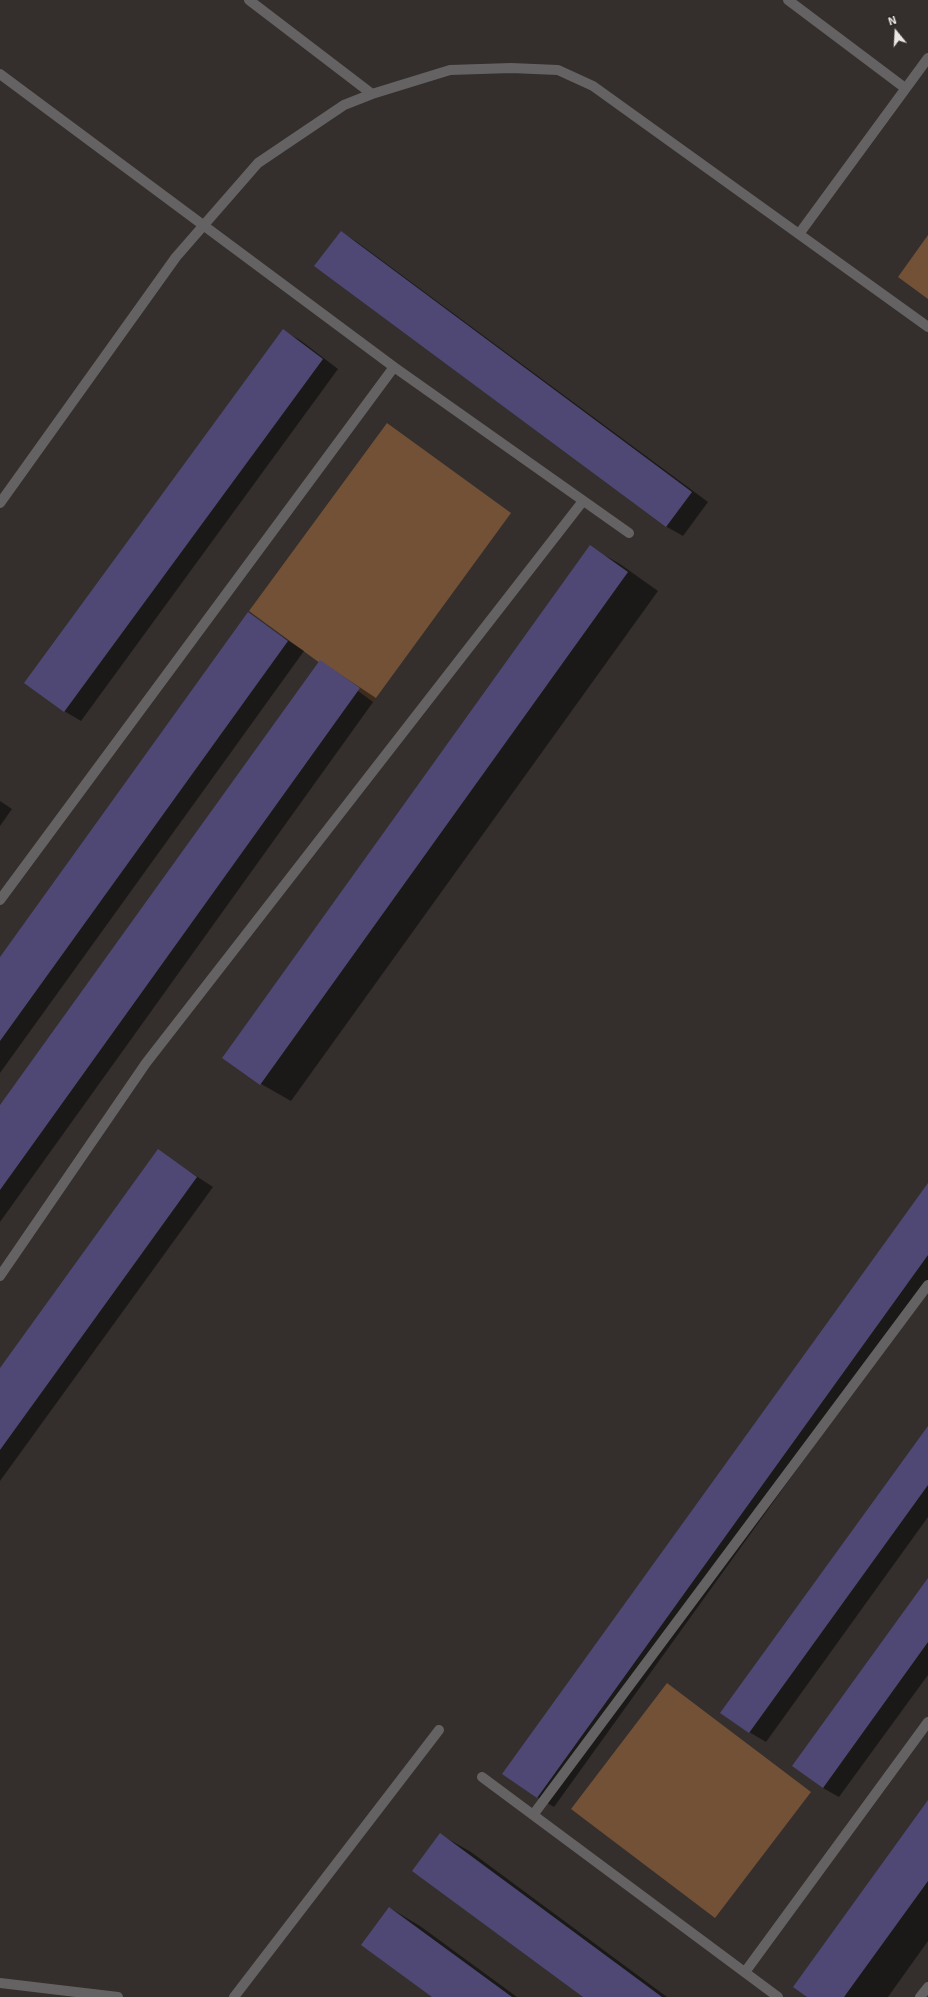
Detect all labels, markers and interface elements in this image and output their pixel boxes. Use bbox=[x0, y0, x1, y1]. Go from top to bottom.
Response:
north arrow bbox=[876, 12, 916, 52]
text: N bbox=[886, 13, 898, 28]

